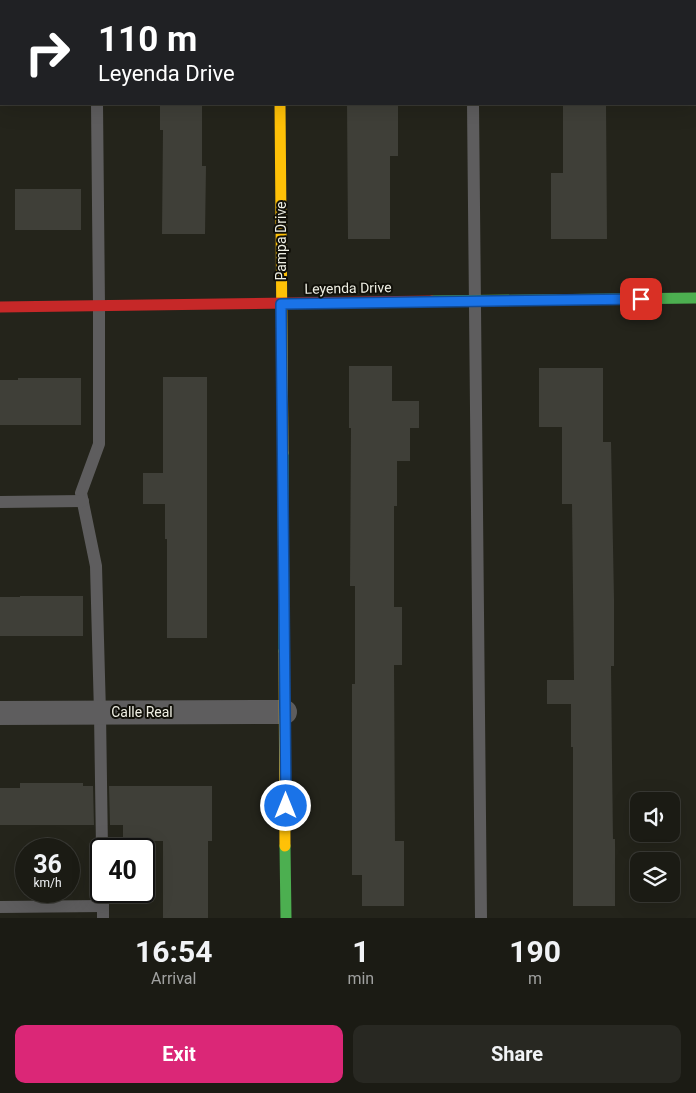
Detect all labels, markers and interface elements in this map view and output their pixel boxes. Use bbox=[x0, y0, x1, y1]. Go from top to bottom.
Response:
text: 110 m bbox=[98, 19, 197, 60]
icon: right bbox=[15, 20, 80, 85]
text: Leyenda Drive bbox=[98, 61, 235, 86]
street label: Pampa Drive bbox=[273, 201, 289, 281]
pin bbox=[620, 278, 662, 320]
street label: Leyenda Drive bbox=[304, 279, 392, 297]
icon: arrive bbox=[627, 285, 655, 313]
street label: Calle Real bbox=[111, 704, 173, 720]
position arrow bbox=[259, 779, 311, 831]
map controls bbox=[630, 792, 680, 902]
button: sound bbox=[630, 792, 680, 842]
speed limit sign: 40 bbox=[90, 838, 155, 903]
text: 36 bbox=[33, 850, 62, 879]
button: layers bbox=[630, 852, 680, 902]
text: km/h bbox=[33, 876, 62, 890]
text: 16:54 bbox=[135, 934, 212, 969]
text: 1 bbox=[352, 934, 369, 969]
text: 190 bbox=[509, 934, 561, 969]
text: Arrival bbox=[151, 969, 196, 988]
text: min bbox=[347, 969, 374, 988]
text: m bbox=[528, 969, 542, 988]
button: Exit bbox=[15, 1025, 343, 1083]
button: Share bbox=[353, 1025, 681, 1083]

